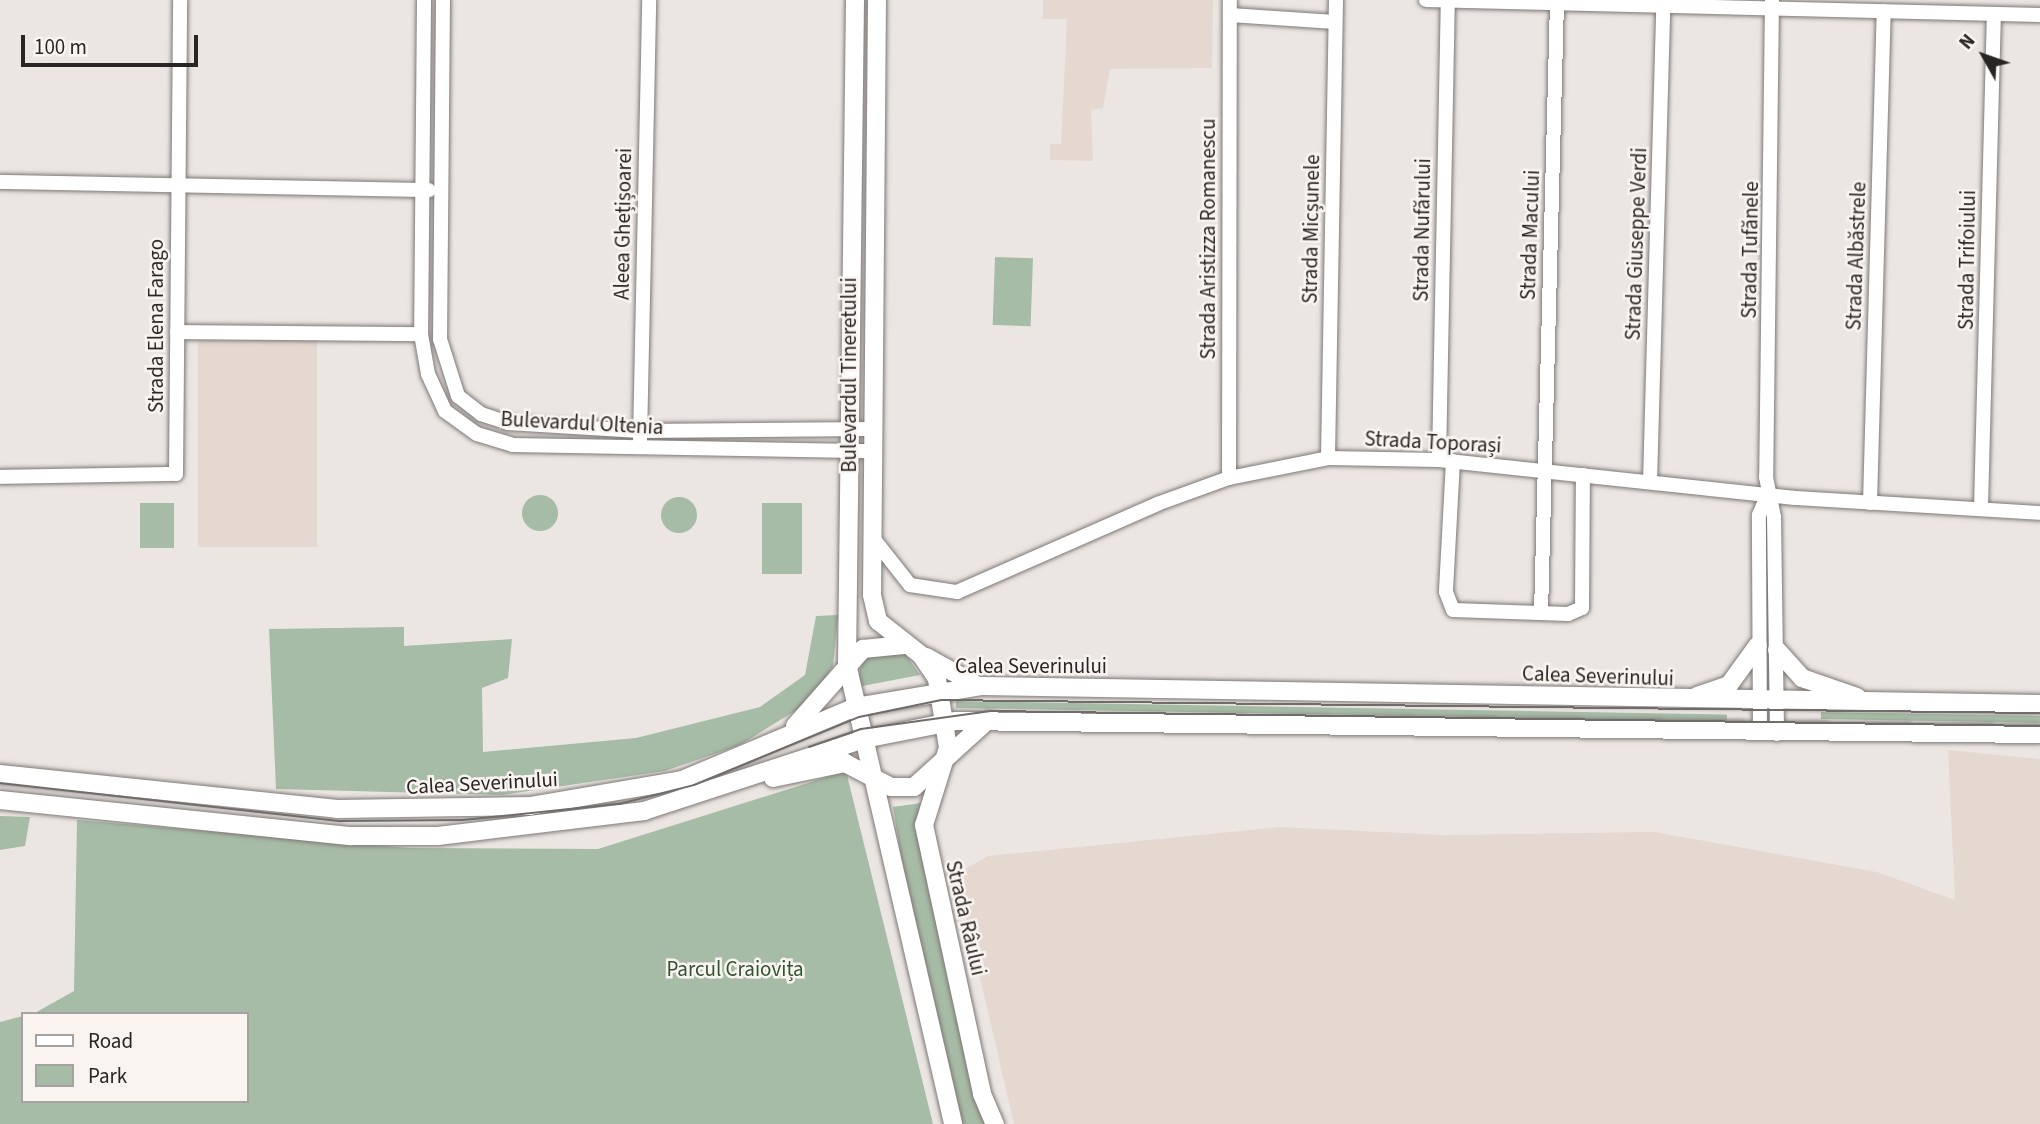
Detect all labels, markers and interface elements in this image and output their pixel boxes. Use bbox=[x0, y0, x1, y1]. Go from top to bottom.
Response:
scale bar bbox=[24, 21, 201, 65]
north arrow bbox=[1949, 21, 2019, 91]
text: N bbox=[1953, 29, 1982, 56]
text: 100 m bbox=[34, 32, 87, 62]
street label: Strada Aristizza Romanescu bbox=[1195, 118, 1221, 360]
street label: Strada Giuseppe Verdi bbox=[1620, 147, 1652, 341]
street label: Aleea Ghețișoarei bbox=[609, 148, 637, 300]
street label: Strada Micșunele bbox=[1297, 154, 1325, 304]
street label: Strada Nufărului bbox=[1408, 158, 1436, 302]
street label: Strada Macului bbox=[1515, 169, 1545, 301]
street label: Strada Tufănele bbox=[1736, 181, 1764, 319]
street label: Strada Albăstrele bbox=[1841, 181, 1871, 331]
street label: Strada Trifoiului bbox=[1953, 190, 1981, 330]
street label: Strada Elena Farago bbox=[143, 239, 169, 413]
street label: Bulevardul Tineretului bbox=[836, 277, 862, 473]
street label: Bulevardul Oltenia bbox=[500, 406, 664, 440]
street label: Strada Toporași bbox=[1364, 426, 1502, 458]
street label: Calea Severinului bbox=[955, 653, 1107, 679]
street label: Calea Severinului bbox=[1522, 661, 1674, 691]
street label: Calea Severinului bbox=[405, 766, 559, 800]
street label: Strada Râului bbox=[941, 858, 991, 978]
park label: Parcul Craiovița bbox=[666, 956, 804, 982]
legend bbox=[21, 1012, 248, 1103]
text: Road bbox=[88, 1026, 133, 1056]
text: Park bbox=[88, 1061, 127, 1091]

